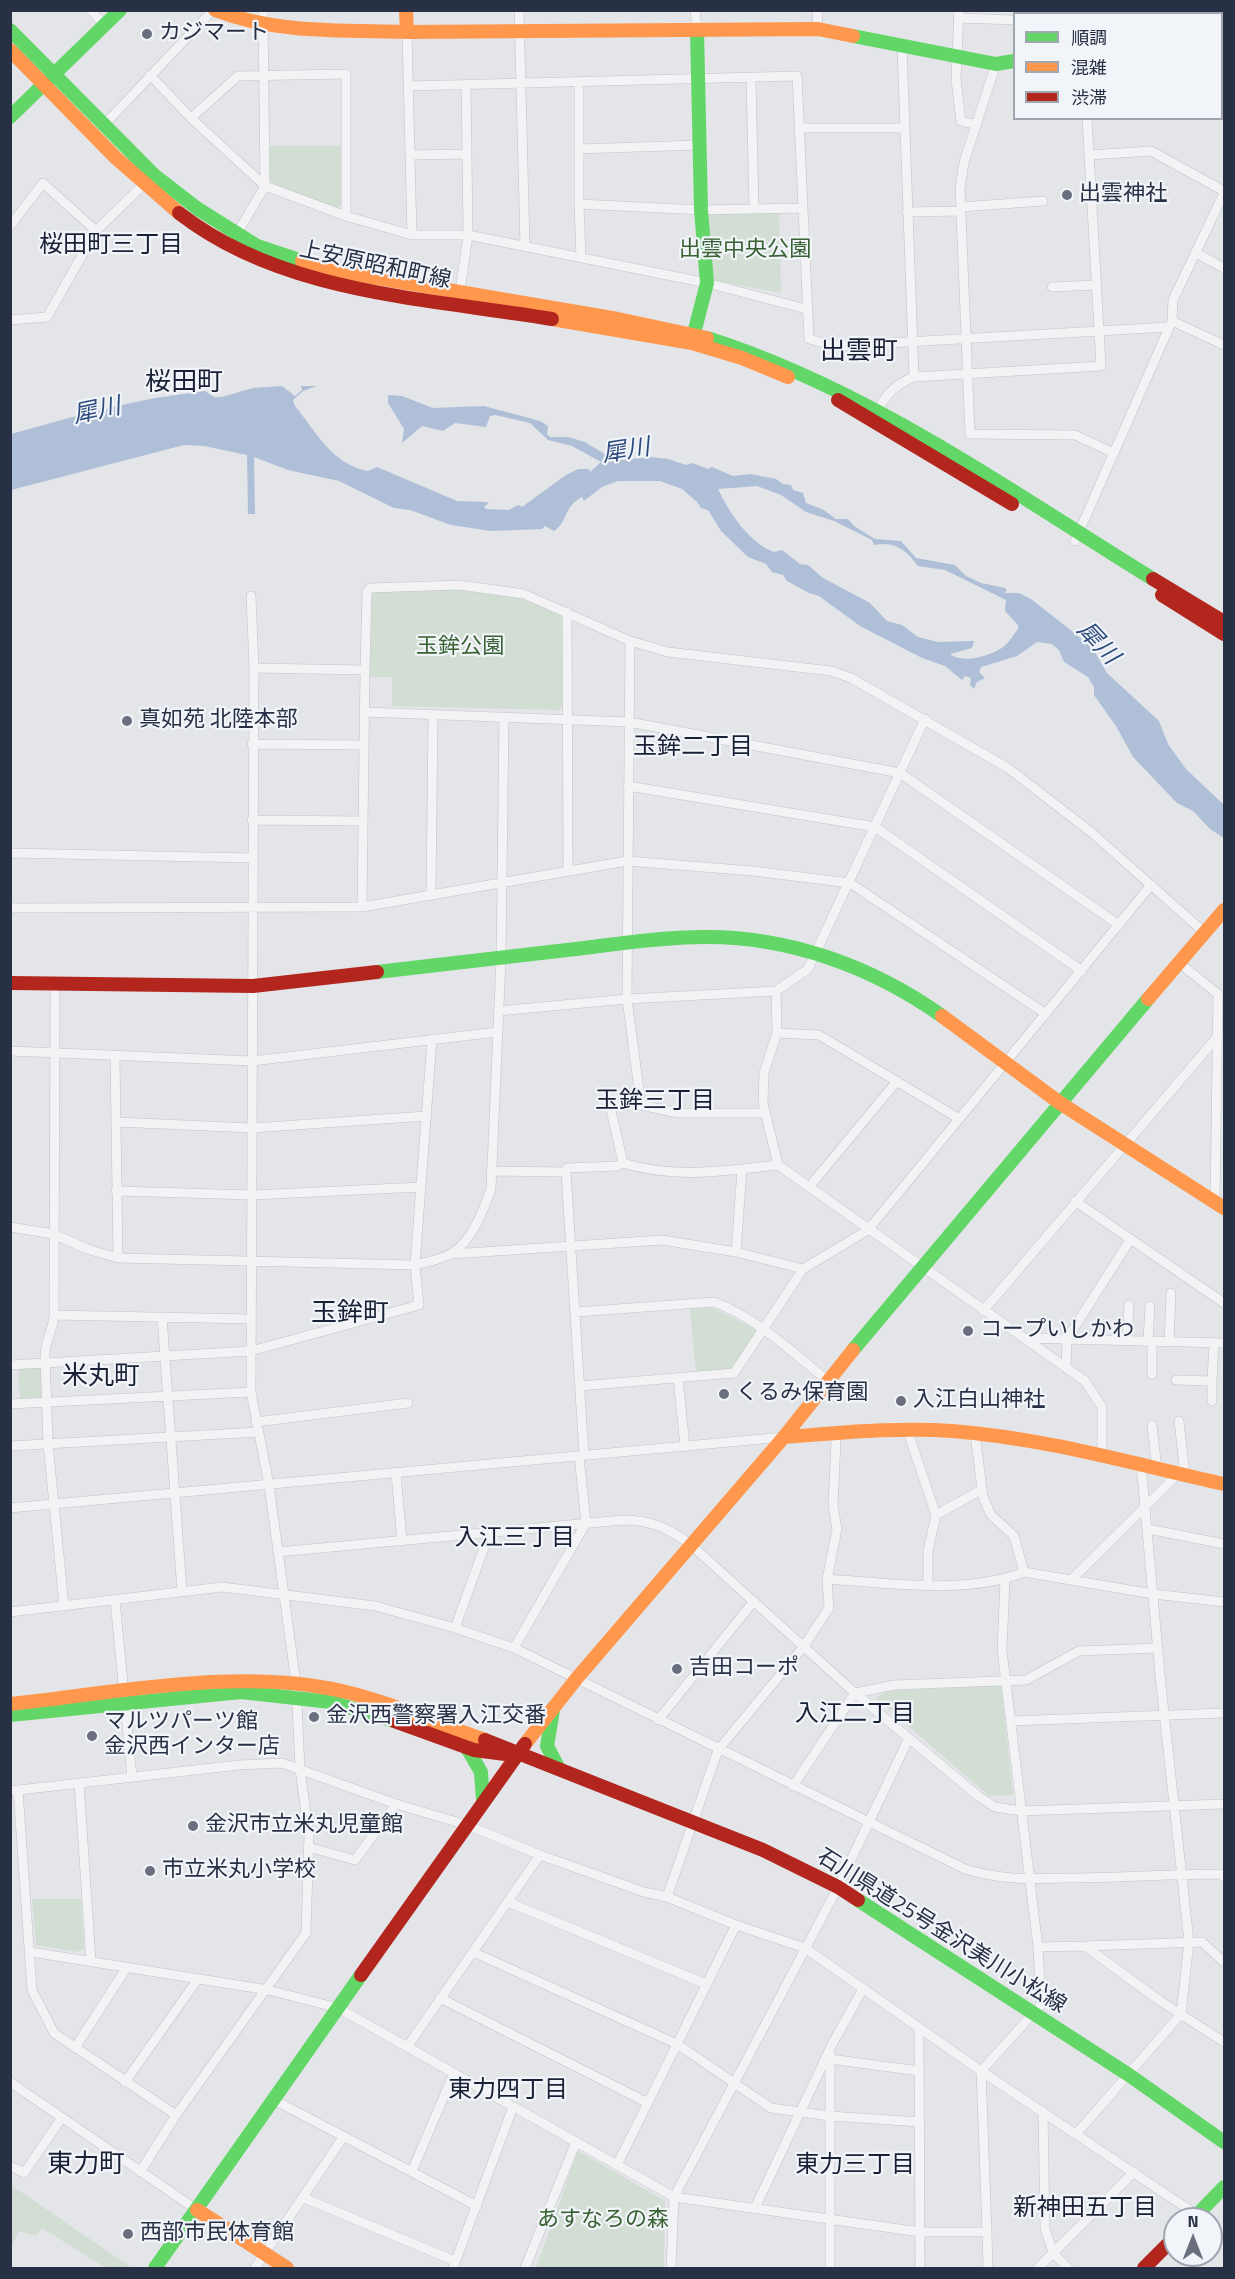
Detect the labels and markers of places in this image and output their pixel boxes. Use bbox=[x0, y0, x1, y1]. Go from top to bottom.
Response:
place label: カジマート bbox=[159, 21, 269, 47]
marker: カジマート bbox=[140, 27, 154, 41]
place label: 出雲神社 bbox=[1079, 182, 1167, 208]
marker: 出雲神社 bbox=[1060, 188, 1074, 202]
place label: 真如苑 北陸本部 bbox=[139, 708, 298, 734]
marker: 真如苑 北陸本部 bbox=[120, 714, 134, 728]
place label: コープいしかわ bbox=[980, 1318, 1134, 1344]
marker: コープいしかわ bbox=[961, 1324, 975, 1338]
place label: くるみ保育園 bbox=[736, 1381, 868, 1407]
marker: くるみ保育園 bbox=[717, 1387, 731, 1401]
place label: 入江白山神社 bbox=[913, 1388, 1045, 1414]
marker: 入江白山神社 bbox=[894, 1394, 908, 1408]
place label: 吉田コーポ bbox=[689, 1656, 799, 1682]
marker: 吉田コーポ bbox=[670, 1662, 684, 1676]
place label: 金沢西警察署入江交番 bbox=[326, 1704, 546, 1730]
place label: マルツパーツ館 金沢西インター店 bbox=[104, 1710, 280, 1762]
marker: 金沢西警察署入江交番 bbox=[307, 1710, 321, 1724]
marker: マルツパーツ館 金沢西インター店 bbox=[85, 1729, 99, 1743]
place label: 金沢市立米丸児童館 bbox=[205, 1813, 403, 1839]
marker: 金沢市立米丸児童館 bbox=[186, 1819, 200, 1833]
place label: 市立米丸小学校 bbox=[162, 1858, 316, 1884]
marker: 市立米丸小学校 bbox=[143, 1864, 157, 1878]
place label: 西部市民体育館 bbox=[140, 2221, 294, 2247]
marker: 西部市民体育館 bbox=[121, 2227, 135, 2241]

